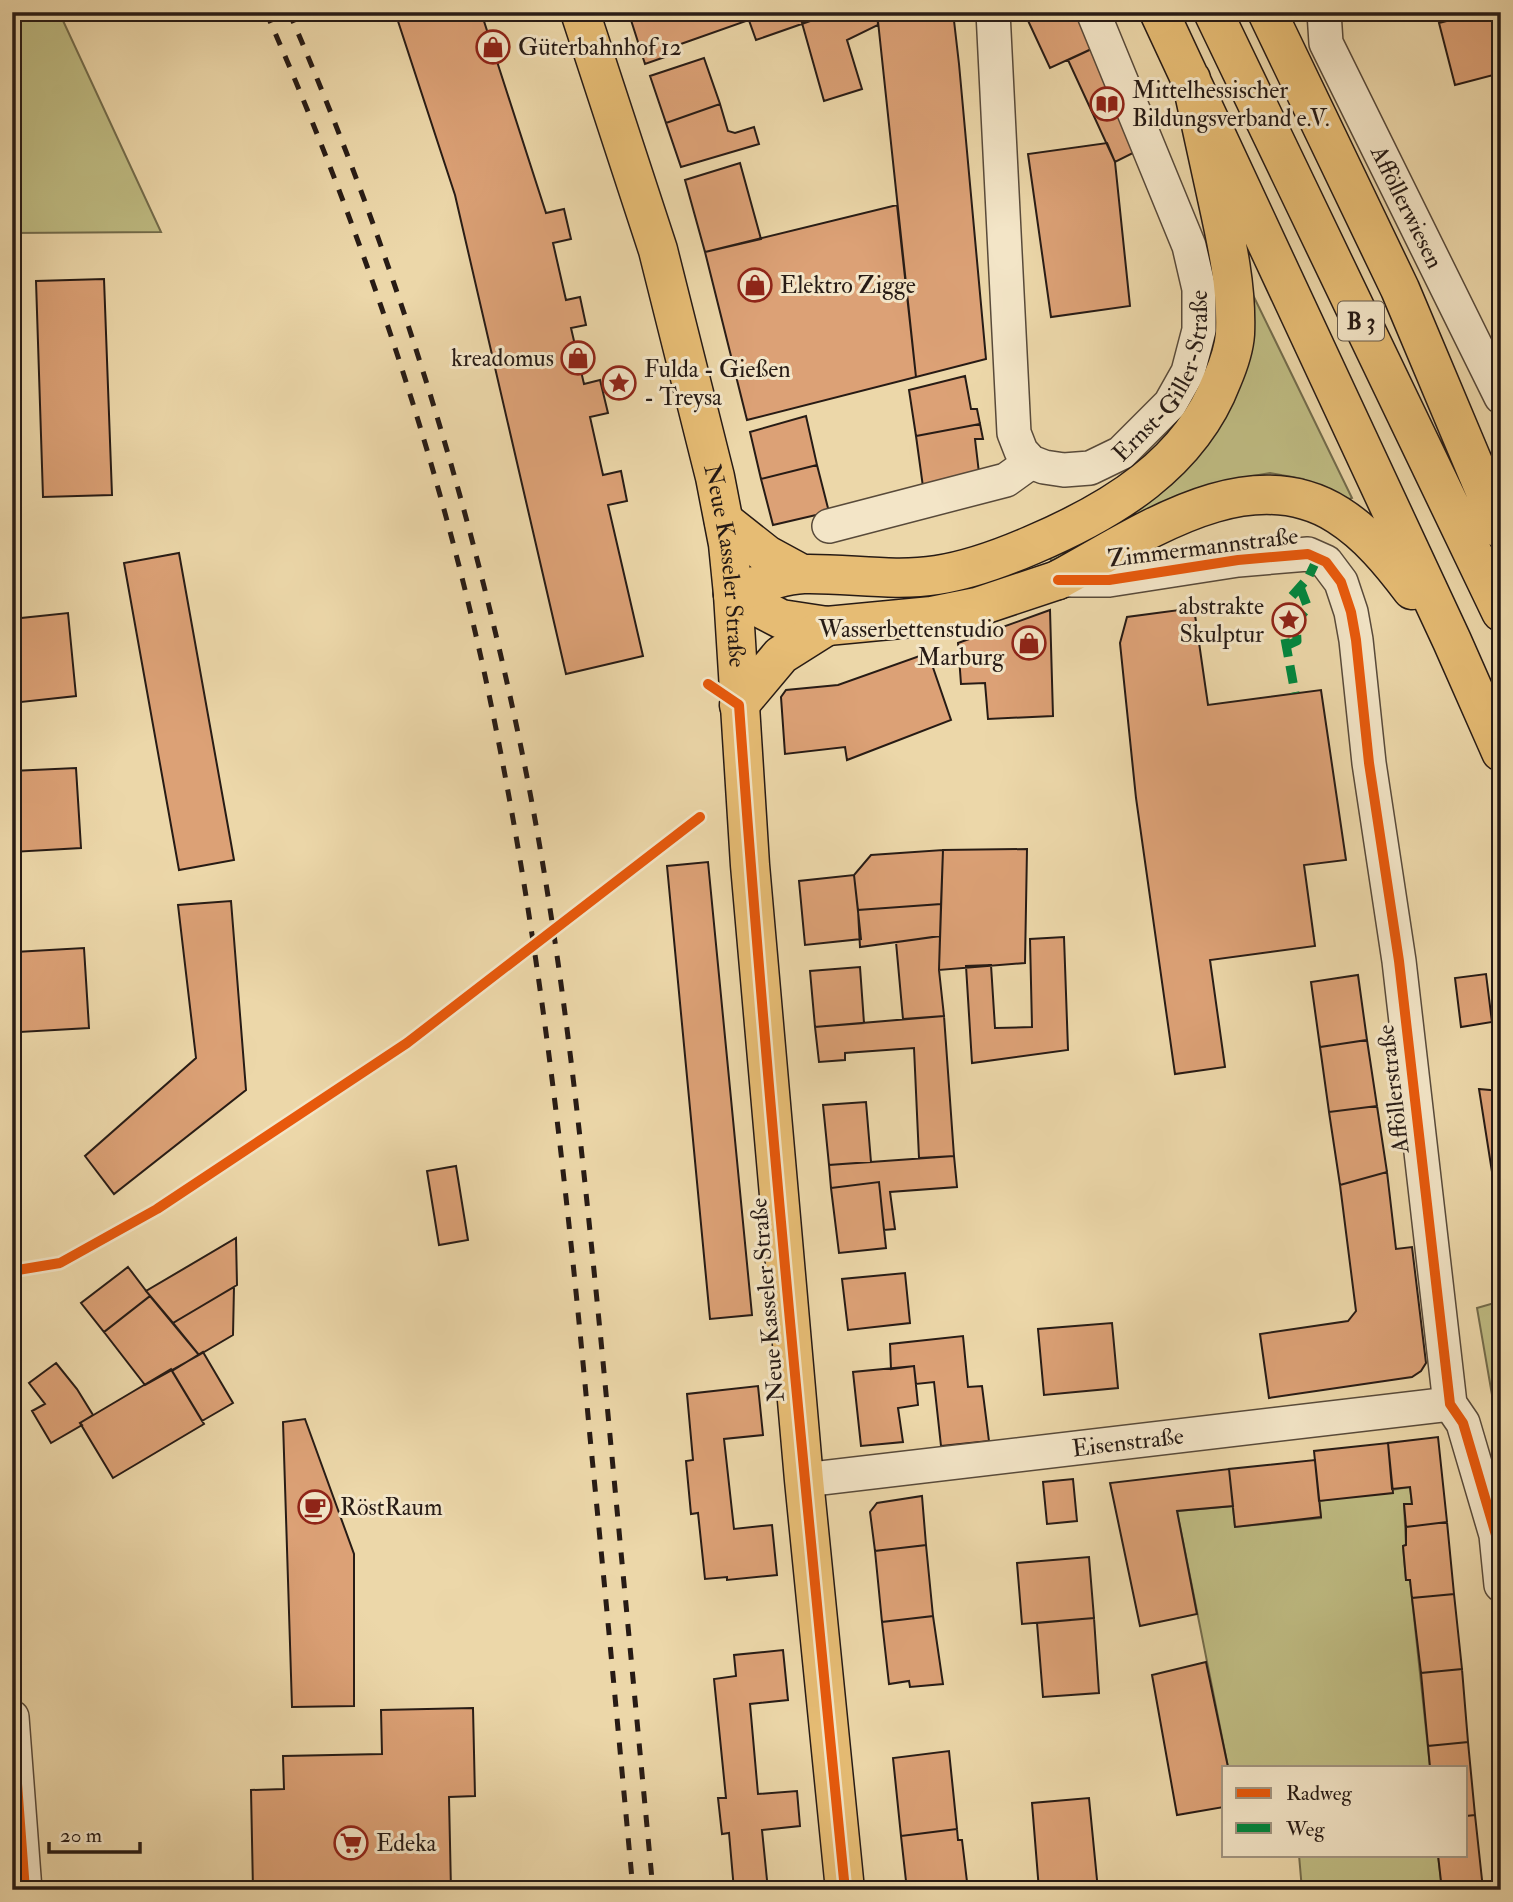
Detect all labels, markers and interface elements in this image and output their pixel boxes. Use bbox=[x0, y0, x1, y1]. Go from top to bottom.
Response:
shop icon: Güterbahnhof 12 bbox=[474, 28, 512, 66]
place label: Güterbahnhof 12 bbox=[518, 32, 682, 63]
place label: Mittelhessischer Bildungsverband e.V. bbox=[1132, 75, 1330, 134]
library icon: Mittelhessischer Bildungsverband e.V. bbox=[1088, 85, 1126, 123]
street label: Afföllerwiesen bbox=[1363, 140, 1450, 274]
shop icon: Elektro Zigge bbox=[736, 266, 774, 304]
place label: Elektro Zigge bbox=[780, 270, 916, 301]
street label: Ernst-Giller-Straße bbox=[1106, 290, 1215, 469]
road number: B 3 bbox=[1338, 302, 1384, 340]
shop icon: kreadomus bbox=[559, 339, 597, 377]
place label: kreadomus bbox=[451, 343, 554, 374]
place label: Fulda - Gießen - Treysa bbox=[644, 354, 791, 413]
place icon: Fulda - Gießen - Treysa bbox=[600, 364, 638, 402]
street label: Neue Kasseler Straße bbox=[696, 461, 753, 668]
street label: Zimmermannstraße bbox=[1106, 520, 1300, 575]
place label: abstrakte Skulptur bbox=[1178, 591, 1264, 650]
place icon: abstrakte Skulptur bbox=[1270, 601, 1308, 639]
place label: Wasserbettenstudio Marburg bbox=[818, 614, 1005, 673]
shop icon: Wasserbettenstudio Marburg bbox=[1010, 624, 1048, 662]
street label: Afföllerstraße bbox=[1370, 1023, 1417, 1156]
street label: Neue Kasseler Straße bbox=[743, 1197, 792, 1403]
street label: Eisenstraße bbox=[1070, 1420, 1185, 1464]
cafe icon: RöstRaum bbox=[296, 1488, 334, 1526]
place label: RöstRaum bbox=[340, 1492, 443, 1523]
legend bbox=[1222, 1766, 1468, 1856]
text: Radweg bbox=[1286, 1780, 1352, 1807]
scale bar bbox=[49, 1811, 140, 1855]
text: Weg bbox=[1285, 1816, 1325, 1843]
text: 20 m bbox=[60, 1822, 102, 1849]
supermarket icon: Edeka bbox=[332, 1824, 370, 1862]
place label: Edeka bbox=[376, 1828, 437, 1859]

